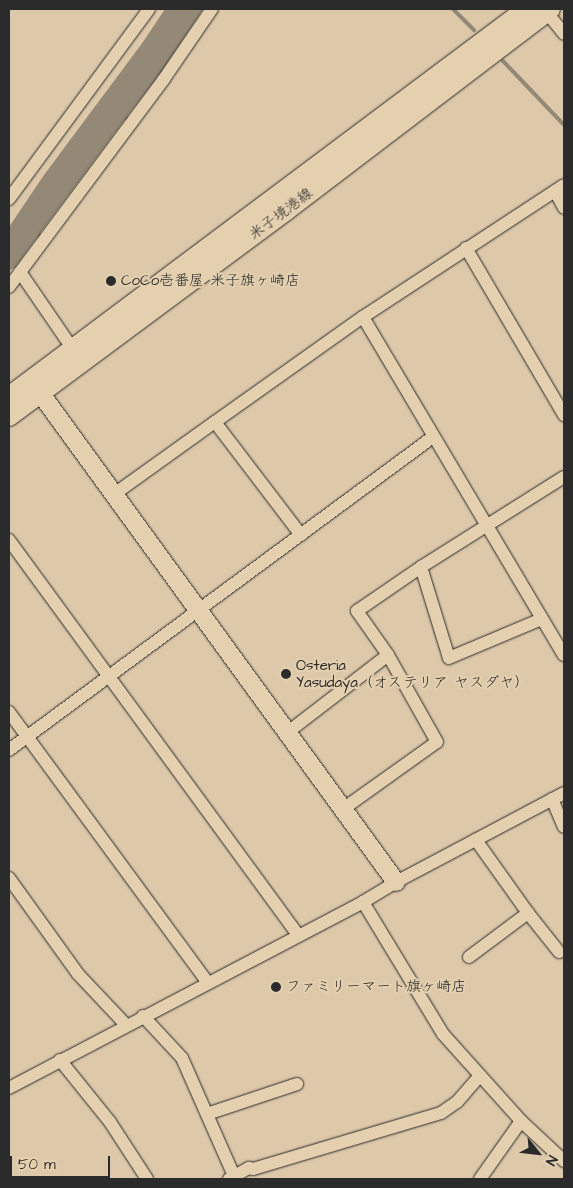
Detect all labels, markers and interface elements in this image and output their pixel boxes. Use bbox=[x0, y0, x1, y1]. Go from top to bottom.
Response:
street label: 米子境港線 bbox=[246, 184, 316, 244]
place label: CoCo壱番屋 米子旗ヶ崎店 bbox=[121, 272, 300, 290]
marker: CoCo壱番屋 米子旗ヶ崎店 bbox=[105, 275, 117, 287]
place label: Osteria Yasudaya（オステリア ヤスダヤ） bbox=[296, 656, 529, 691]
marker: Osteria Yasudaya（オステリア ヤスダヤ） bbox=[280, 668, 292, 680]
place label: ファミリーマート旗ヶ崎店 bbox=[286, 978, 466, 996]
marker: ファミリーマート旗ヶ崎店 bbox=[270, 981, 282, 993]
north arrow bbox=[513, 1128, 563, 1178]
scale bar bbox=[12, 1146, 112, 1178]
text: N bbox=[540, 1152, 562, 1169]
text: 50 m bbox=[18, 1154, 56, 1175]

